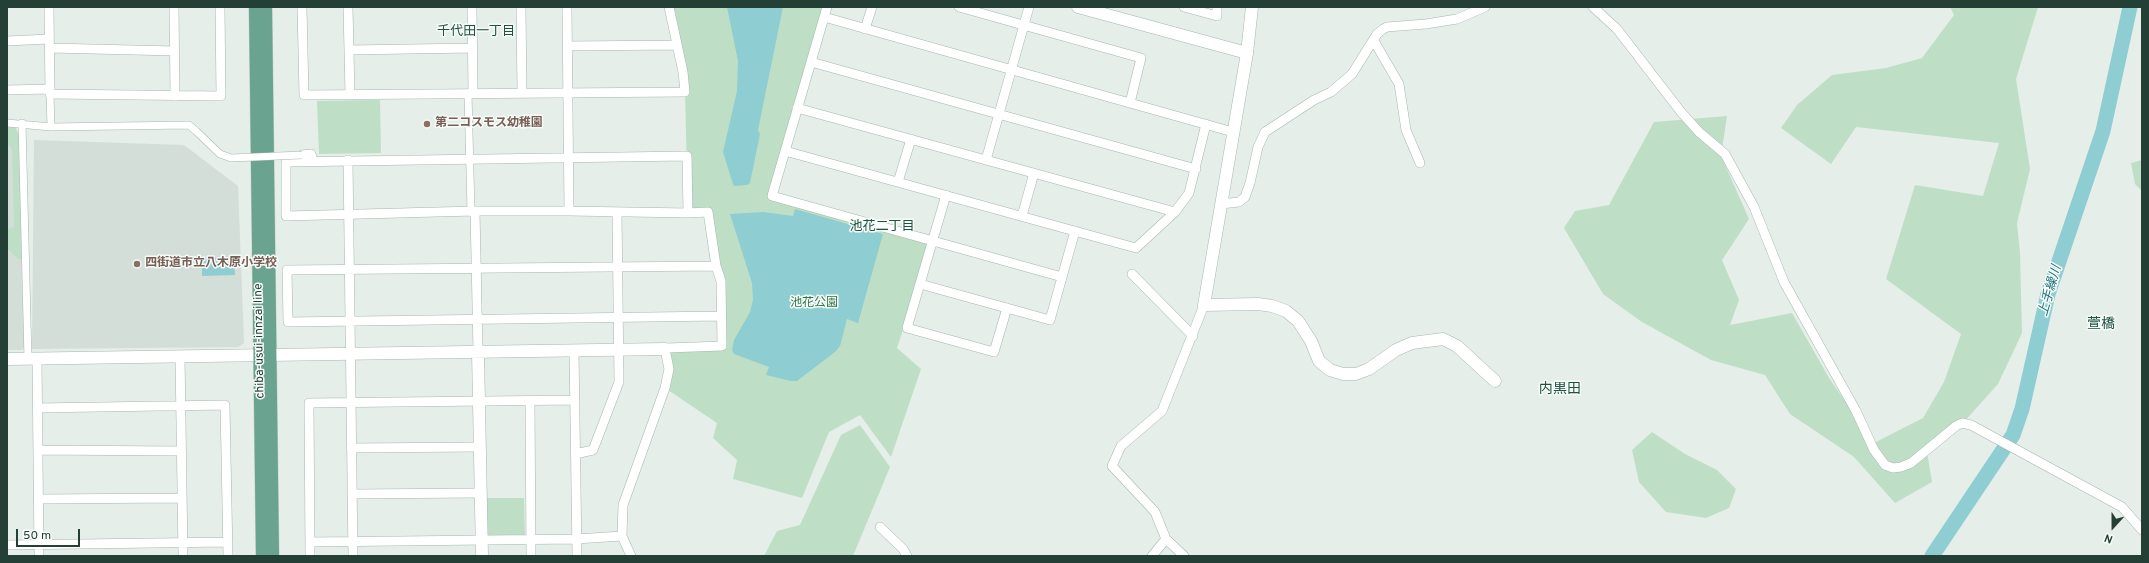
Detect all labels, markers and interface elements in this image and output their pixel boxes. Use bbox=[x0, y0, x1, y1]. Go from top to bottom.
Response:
district label: 千代田一丁目 bbox=[437, 24, 515, 40]
place label: 第二コスモス幼稚園 bbox=[435, 117, 543, 131]
marker: 第二コスモス幼稚園 bbox=[422, 119, 432, 129]
district label: 池花二丁目 bbox=[850, 219, 914, 235]
place label: 四街道市立八木原小学校 bbox=[145, 257, 277, 271]
marker: 四街道市立八木原小学校 bbox=[132, 259, 142, 269]
water label: 上手繰川 bbox=[2036, 264, 2066, 318]
street label: chiba-usui-innzai line bbox=[252, 283, 268, 399]
park label: 池花公園 bbox=[790, 297, 838, 311]
district label: 萱橋 bbox=[2087, 317, 2115, 333]
district label: 内黒田 bbox=[1539, 382, 1581, 398]
north arrow bbox=[2093, 507, 2133, 547]
scale bar bbox=[18, 521, 82, 547]
text: 50 m bbox=[23, 528, 51, 544]
text: N bbox=[2103, 530, 2115, 546]

